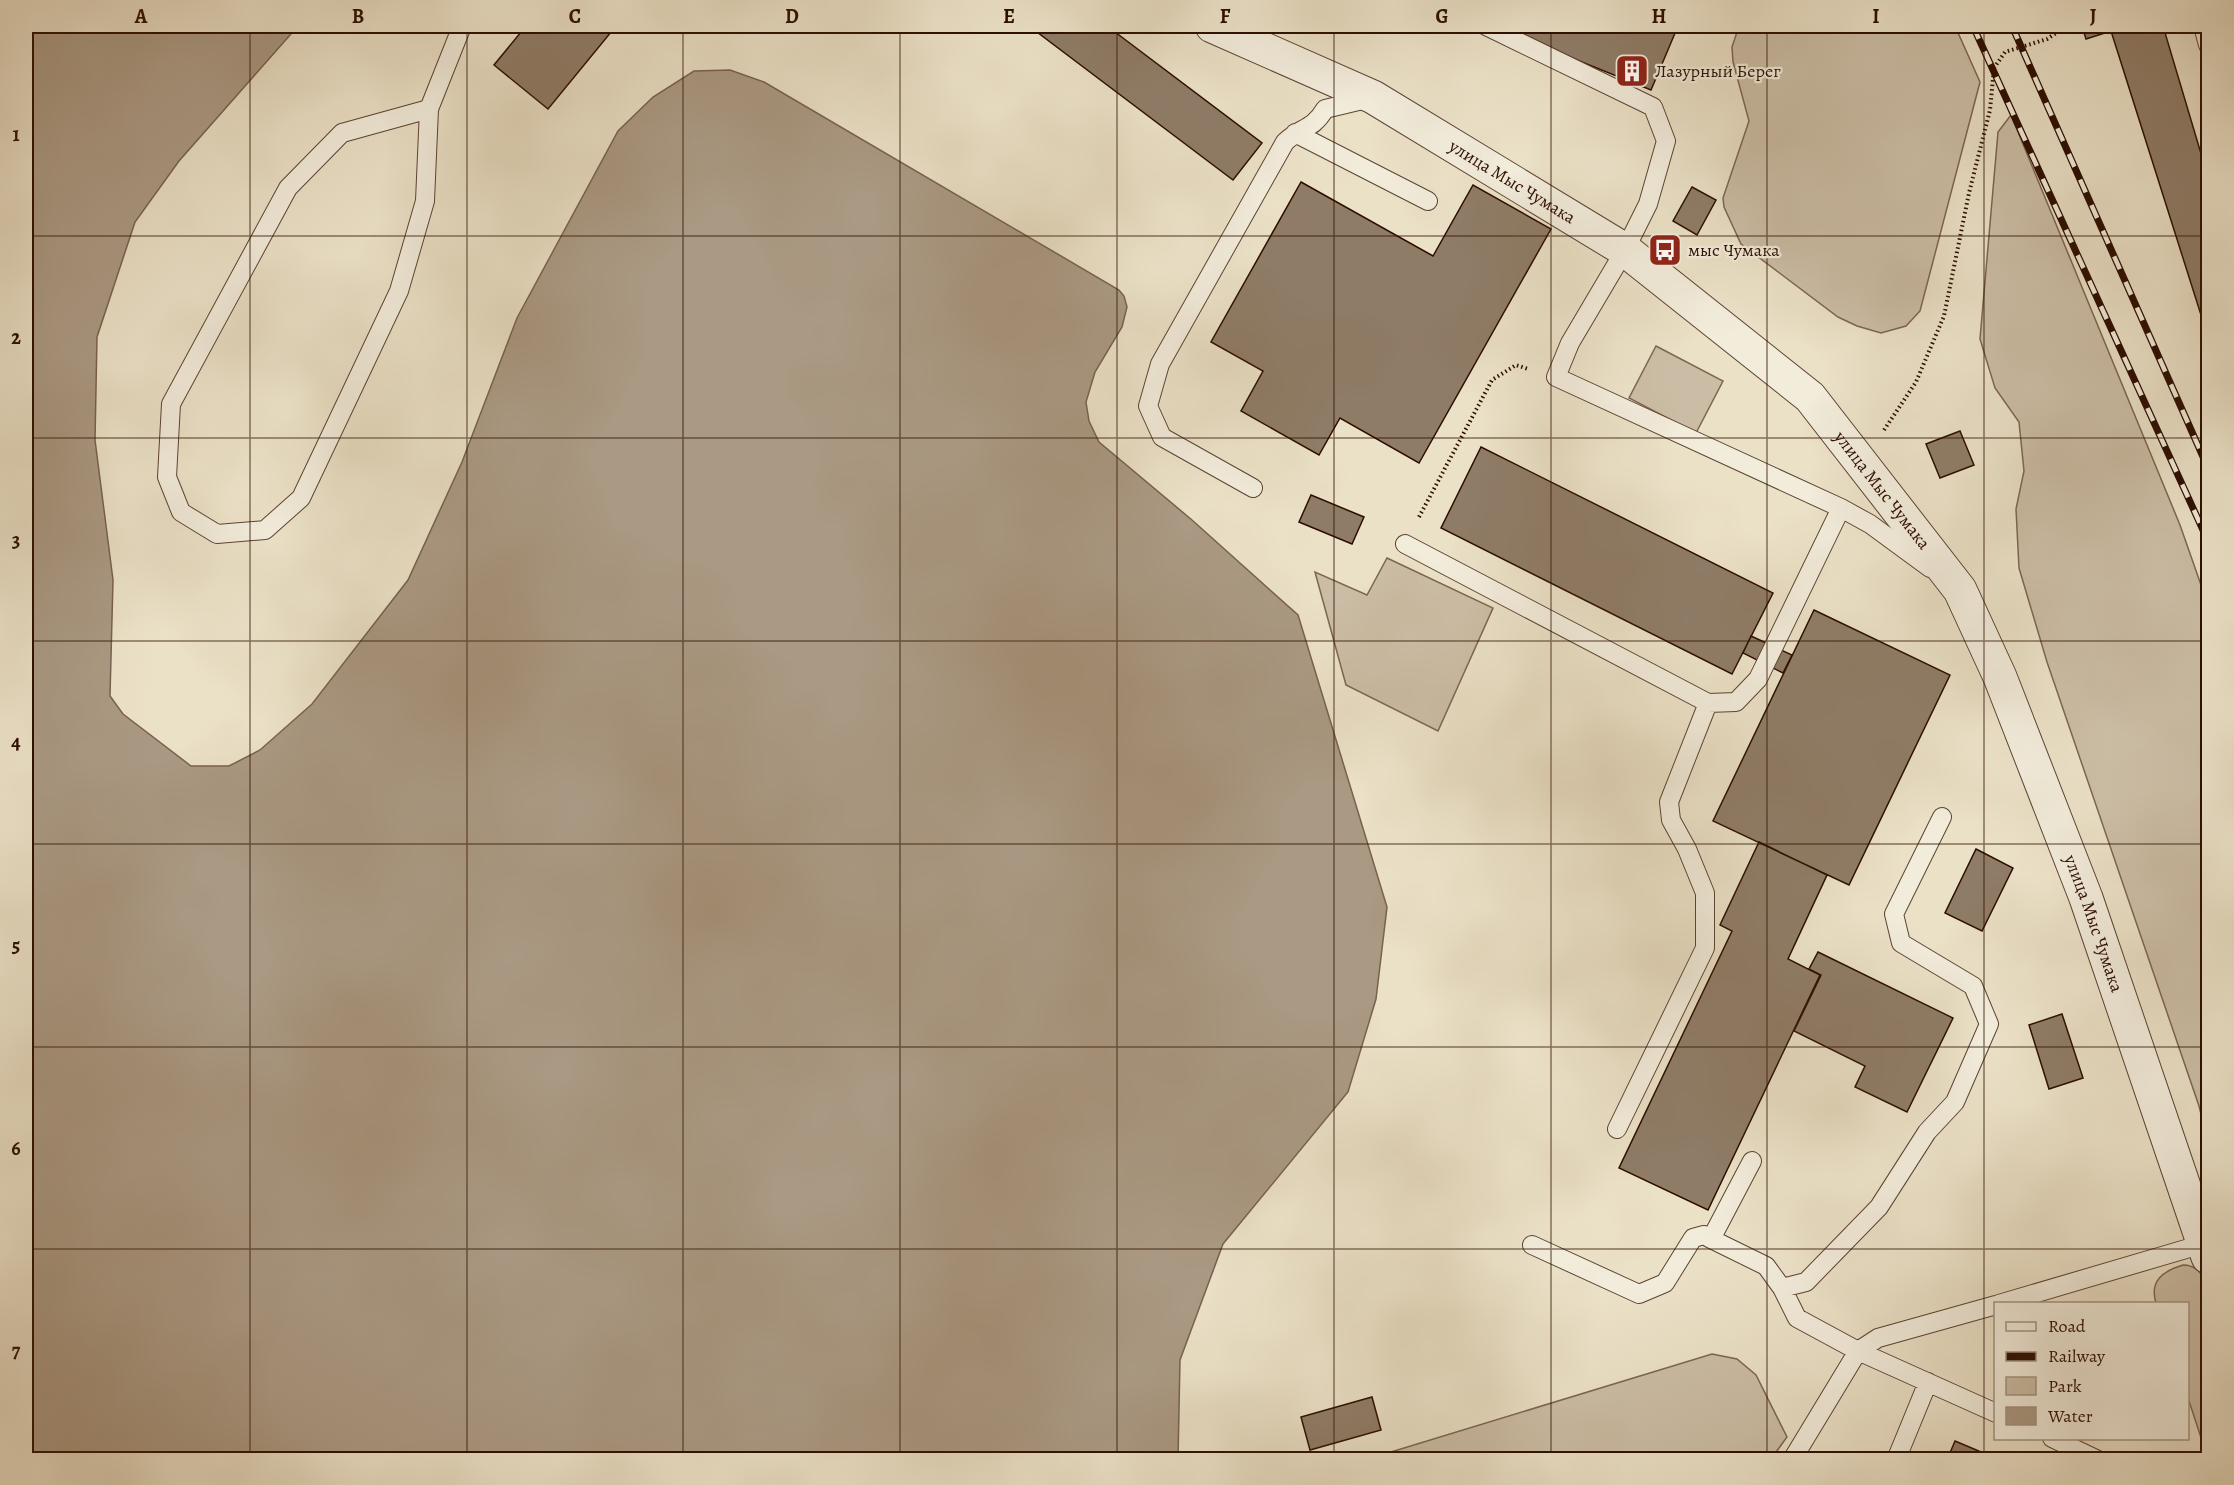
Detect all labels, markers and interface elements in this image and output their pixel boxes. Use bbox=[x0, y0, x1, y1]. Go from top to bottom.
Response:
text: A bbox=[134, 3, 148, 30]
text: B bbox=[352, 3, 364, 30]
text: C bbox=[569, 3, 581, 30]
text: D bbox=[785, 3, 799, 30]
text: E bbox=[1003, 3, 1015, 30]
text: F bbox=[1220, 3, 1231, 30]
text: G bbox=[1435, 3, 1449, 30]
text: H bbox=[1652, 3, 1667, 30]
text: I bbox=[1872, 3, 1880, 30]
text: J bbox=[2090, 3, 2097, 30]
building icon: Лазурный Берег bbox=[1614, 53, 1650, 89]
place label: Лазурный Берег bbox=[1655, 59, 1781, 83]
text: 1 bbox=[12, 121, 20, 148]
street label: улица Мыс Чумака bbox=[1444, 133, 1581, 230]
bus stop icon: мыс Чумака bbox=[1647, 232, 1683, 268]
place label: мыс Чумака bbox=[1688, 238, 1780, 262]
text: 2 bbox=[11, 324, 21, 351]
street label: улица Мыс Чумака bbox=[1828, 425, 1936, 555]
text: 3 bbox=[12, 527, 20, 554]
text: 4 bbox=[11, 729, 21, 756]
street label: улица Мыс Чумака bbox=[2058, 850, 2129, 996]
text: 5 bbox=[12, 932, 20, 959]
text: 6 bbox=[11, 1135, 21, 1162]
legend bbox=[1994, 1302, 2189, 1440]
text: Road bbox=[2048, 1314, 2086, 1338]
text: 7 bbox=[12, 1337, 21, 1364]
text: Railway bbox=[2048, 1344, 2106, 1368]
text: Park bbox=[2048, 1374, 2082, 1398]
text: Water bbox=[2047, 1404, 2093, 1428]

